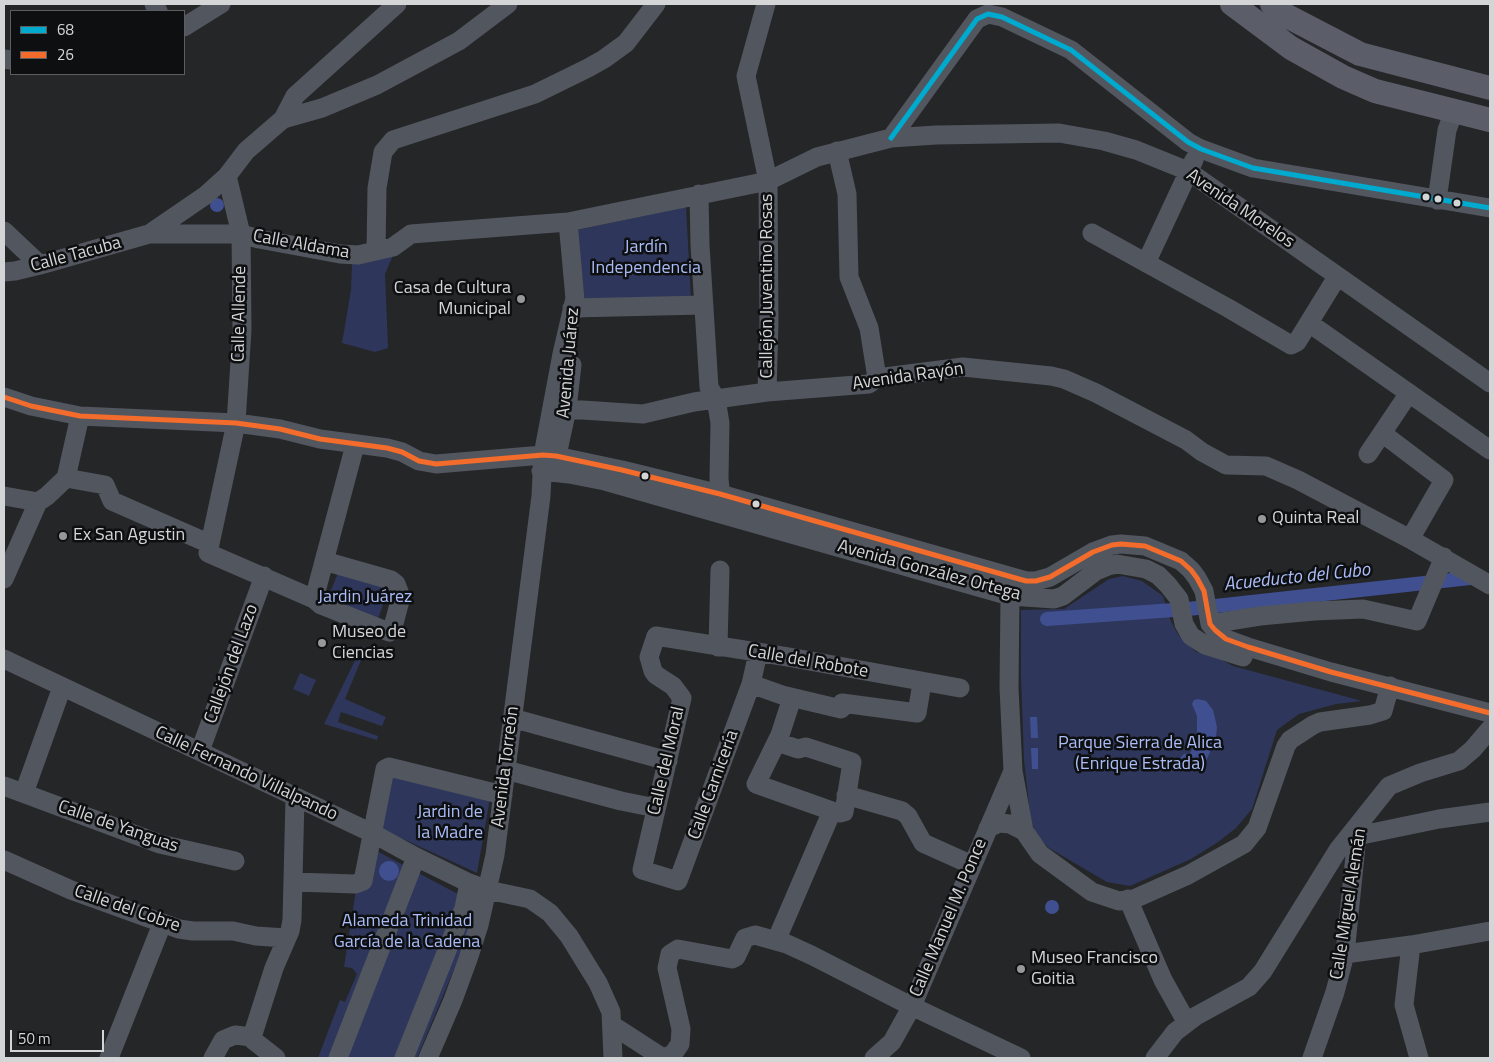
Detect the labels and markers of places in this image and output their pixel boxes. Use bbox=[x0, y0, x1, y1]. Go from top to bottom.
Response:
unlabelled marker bbox=[1421, 192, 1431, 202]
unlabelled marker bbox=[1433, 194, 1443, 204]
unlabelled marker bbox=[1452, 198, 1462, 208]
place label: Casa de Cultura Municipal bbox=[394, 278, 511, 320]
marker: Casa de Cultura Municipal bbox=[515, 293, 527, 305]
unlabelled marker bbox=[640, 471, 650, 481]
unlabelled marker bbox=[751, 499, 761, 509]
place label: Quinta Real bbox=[1272, 508, 1359, 530]
marker: Quinta Real bbox=[1256, 513, 1268, 525]
place label: Ex San Agustin bbox=[73, 525, 185, 547]
marker: Ex San Agustin bbox=[57, 530, 69, 542]
place label: Museo de Ciencias bbox=[332, 622, 406, 664]
marker: Museo de Ciencias bbox=[316, 637, 328, 649]
place label: Museo Francisco Goitia bbox=[1031, 948, 1158, 991]
marker: Museo Francisco Goitia bbox=[1015, 963, 1027, 975]

